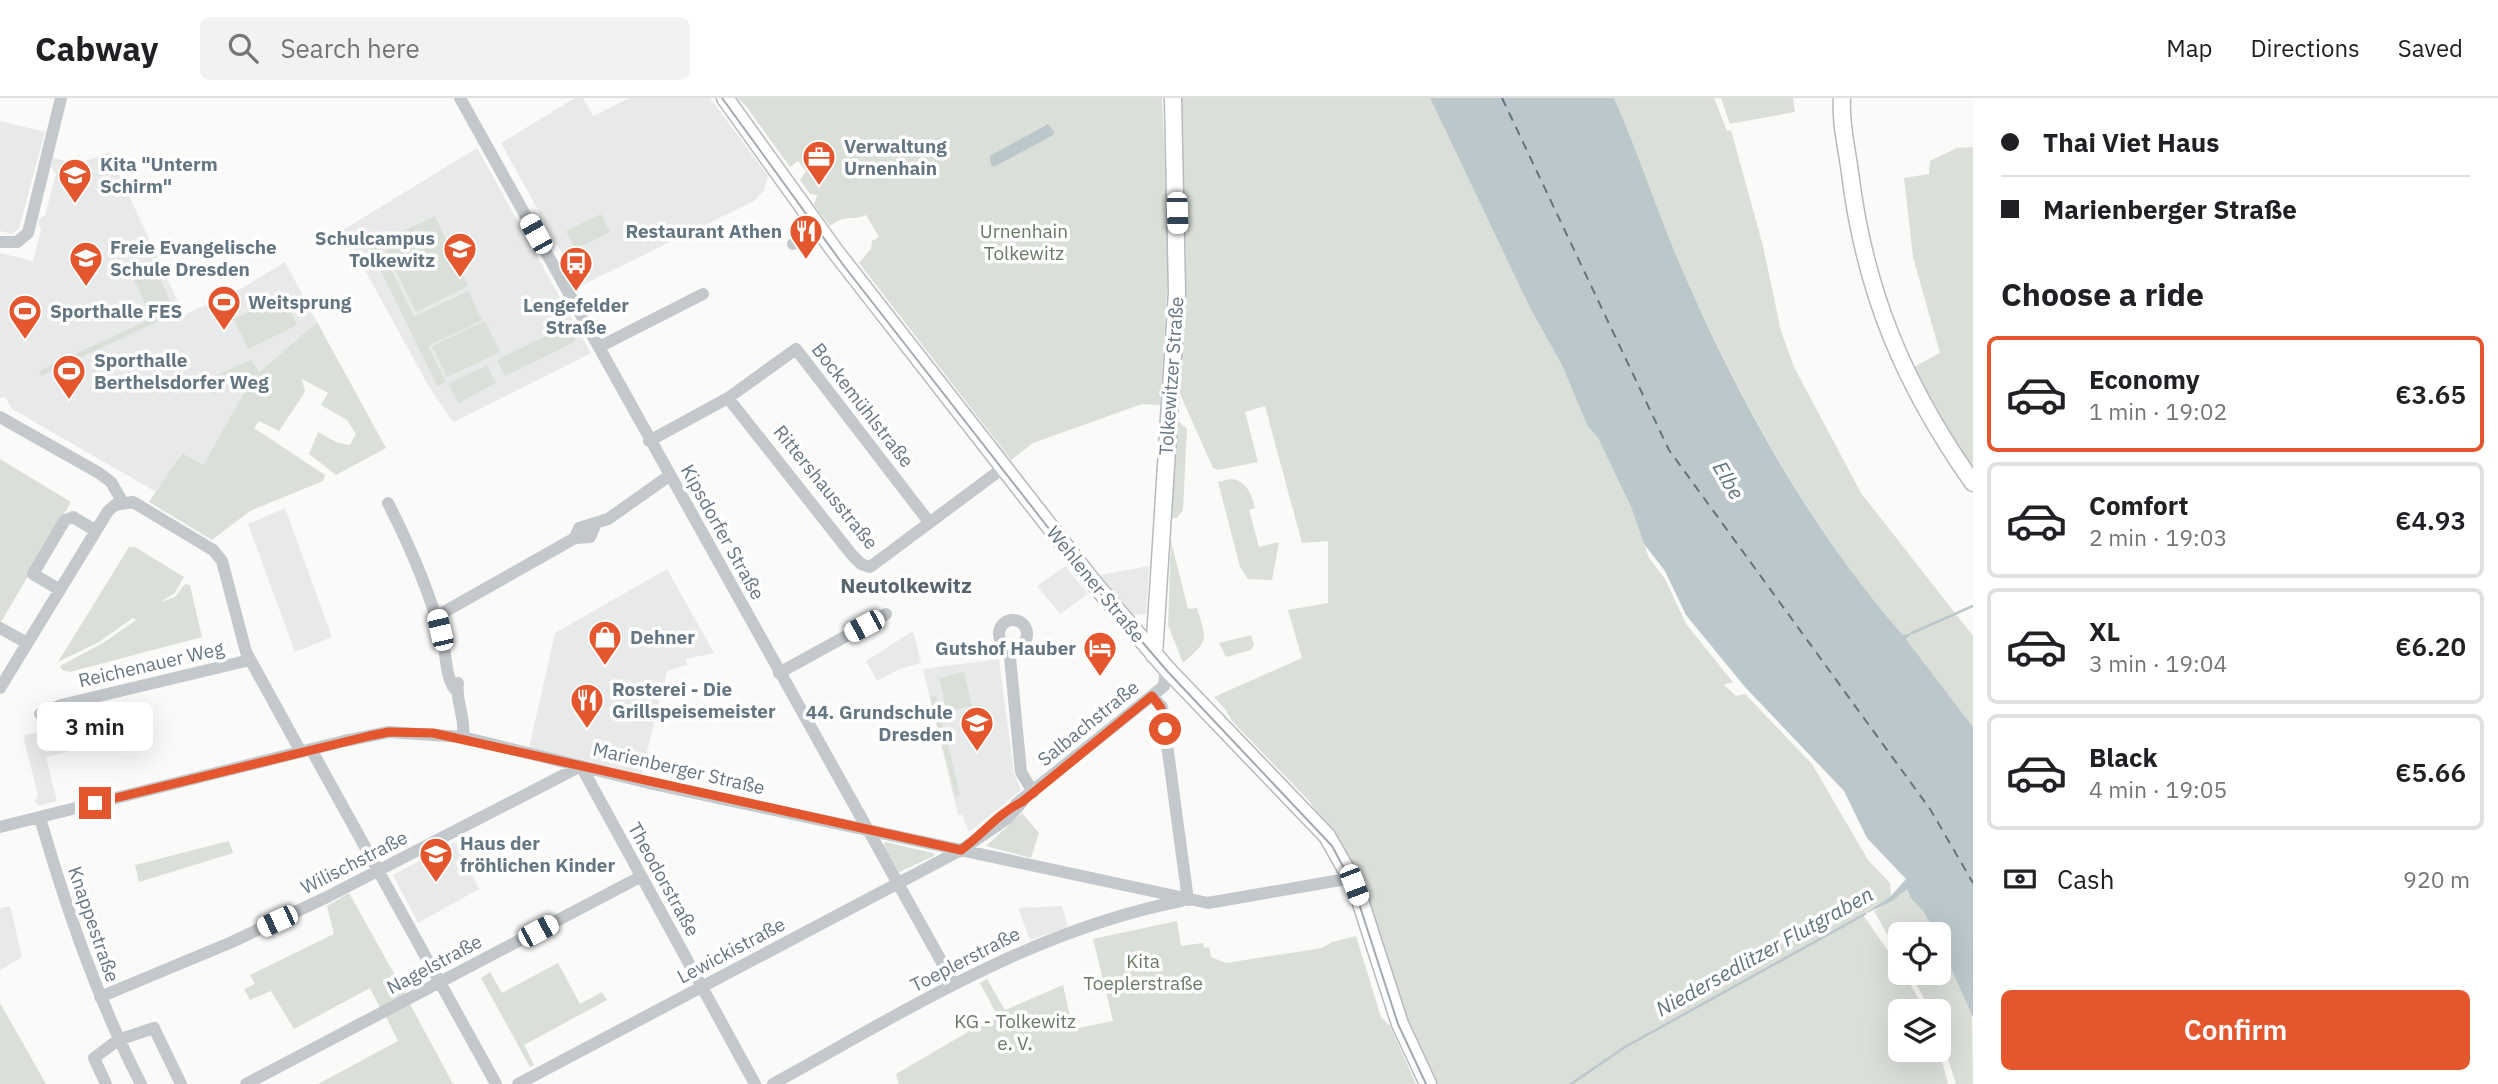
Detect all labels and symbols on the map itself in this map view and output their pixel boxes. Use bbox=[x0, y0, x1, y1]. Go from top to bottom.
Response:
place label: Verwaltung Urnenhain bbox=[844, 134, 947, 180]
office icon: Verwaltung Urnenhain bbox=[800, 138, 838, 187]
place label: Kita "Unterm Schirm" bbox=[100, 152, 218, 198]
school or university icon: Kita "Unterm Schirm" bbox=[56, 156, 94, 205]
car bbox=[1166, 192, 1189, 234]
car bbox=[517, 211, 556, 257]
restaurant icon: Restaurant Athen bbox=[787, 212, 825, 261]
place label: Restaurant Athen bbox=[625, 219, 782, 243]
park label: Urnenhain Tolkewitz bbox=[980, 219, 1068, 265]
place label: Schulcampus Tolkewitz bbox=[315, 226, 435, 272]
school or university icon: Schulcampus Tolkewitz bbox=[441, 230, 479, 279]
place label: Freie Evangelische Schule Dresden bbox=[110, 235, 277, 281]
school or university icon: Freie Evangelische Schule Dresden bbox=[67, 239, 105, 288]
bus stop icon: Lengefelder Straße bbox=[557, 244, 595, 293]
sports icon: Weitsprung bbox=[205, 283, 243, 332]
place label: Weitsprung bbox=[248, 290, 352, 314]
sports icon: Sporthalle FES bbox=[6, 292, 44, 341]
place label: Lengefelder Straße bbox=[523, 293, 629, 339]
street label: Tolkewitzer Straße bbox=[1153, 296, 1189, 456]
place label: Sporthalle FES bbox=[50, 299, 182, 323]
street label: Bockemühlstraße bbox=[807, 338, 919, 472]
place label: Sporthalle Berthelsdorfer Weg bbox=[94, 348, 269, 394]
sports icon: Sporthalle Berthelsdorfer Weg bbox=[50, 352, 88, 401]
street label: Rittershausstraße bbox=[769, 420, 883, 554]
water label: Elbe bbox=[1707, 456, 1751, 505]
street label: Kipsdorfer Straße bbox=[676, 460, 770, 604]
street label: Wehlener Straße bbox=[1042, 521, 1150, 647]
district label: Neutolkewitz bbox=[840, 571, 972, 599]
car bbox=[426, 607, 455, 653]
car bbox=[841, 607, 888, 645]
shop icon: Dehner bbox=[586, 618, 624, 667]
place label: Dehner bbox=[630, 625, 695, 649]
hotel icon: Gutshof Hauber bbox=[1081, 629, 1119, 678]
street label: Reichenauer Weg bbox=[76, 636, 226, 692]
place label: Gutshof Hauber bbox=[935, 636, 1076, 660]
street label: Salbachstraße bbox=[1033, 675, 1143, 771]
place label: Rosterei - Die Grillspeisemeister bbox=[612, 677, 776, 723]
restaurant icon: Rosterei - Die Grillspeisemeister bbox=[568, 681, 606, 730]
place label: 44. Grundschule Dresden bbox=[806, 700, 953, 746]
callout: 3 min bbox=[37, 702, 153, 750]
school or university icon: 44. Grundschule Dresden bbox=[958, 704, 996, 753]
route start bbox=[1149, 713, 1181, 745]
street label: Marienberger Straße bbox=[591, 737, 767, 799]
route end bbox=[79, 787, 111, 819]
street label: Theodorstraße bbox=[623, 818, 705, 940]
street label: Wilischstraße bbox=[297, 825, 411, 899]
place label: Haus der fröhlichen Kinder bbox=[460, 831, 616, 877]
school or university icon: Haus der fröhlichen Kinder bbox=[417, 835, 455, 884]
car bbox=[1337, 862, 1372, 908]
street label: Knappestraße bbox=[63, 863, 125, 985]
water label: Niedersedlitzer Flutgraben bbox=[1650, 879, 1878, 1023]
car bbox=[254, 903, 301, 939]
car bbox=[515, 912, 562, 950]
street label: Lewickistraße bbox=[673, 912, 789, 988]
street label: Toeplerstraße bbox=[906, 921, 1024, 997]
street label: Nagelstraße bbox=[382, 929, 486, 999]
park label: Kita Toeplerstraße bbox=[1083, 949, 1203, 995]
park label: KG - Tolkewitz e. V. bbox=[954, 1009, 1076, 1055]

